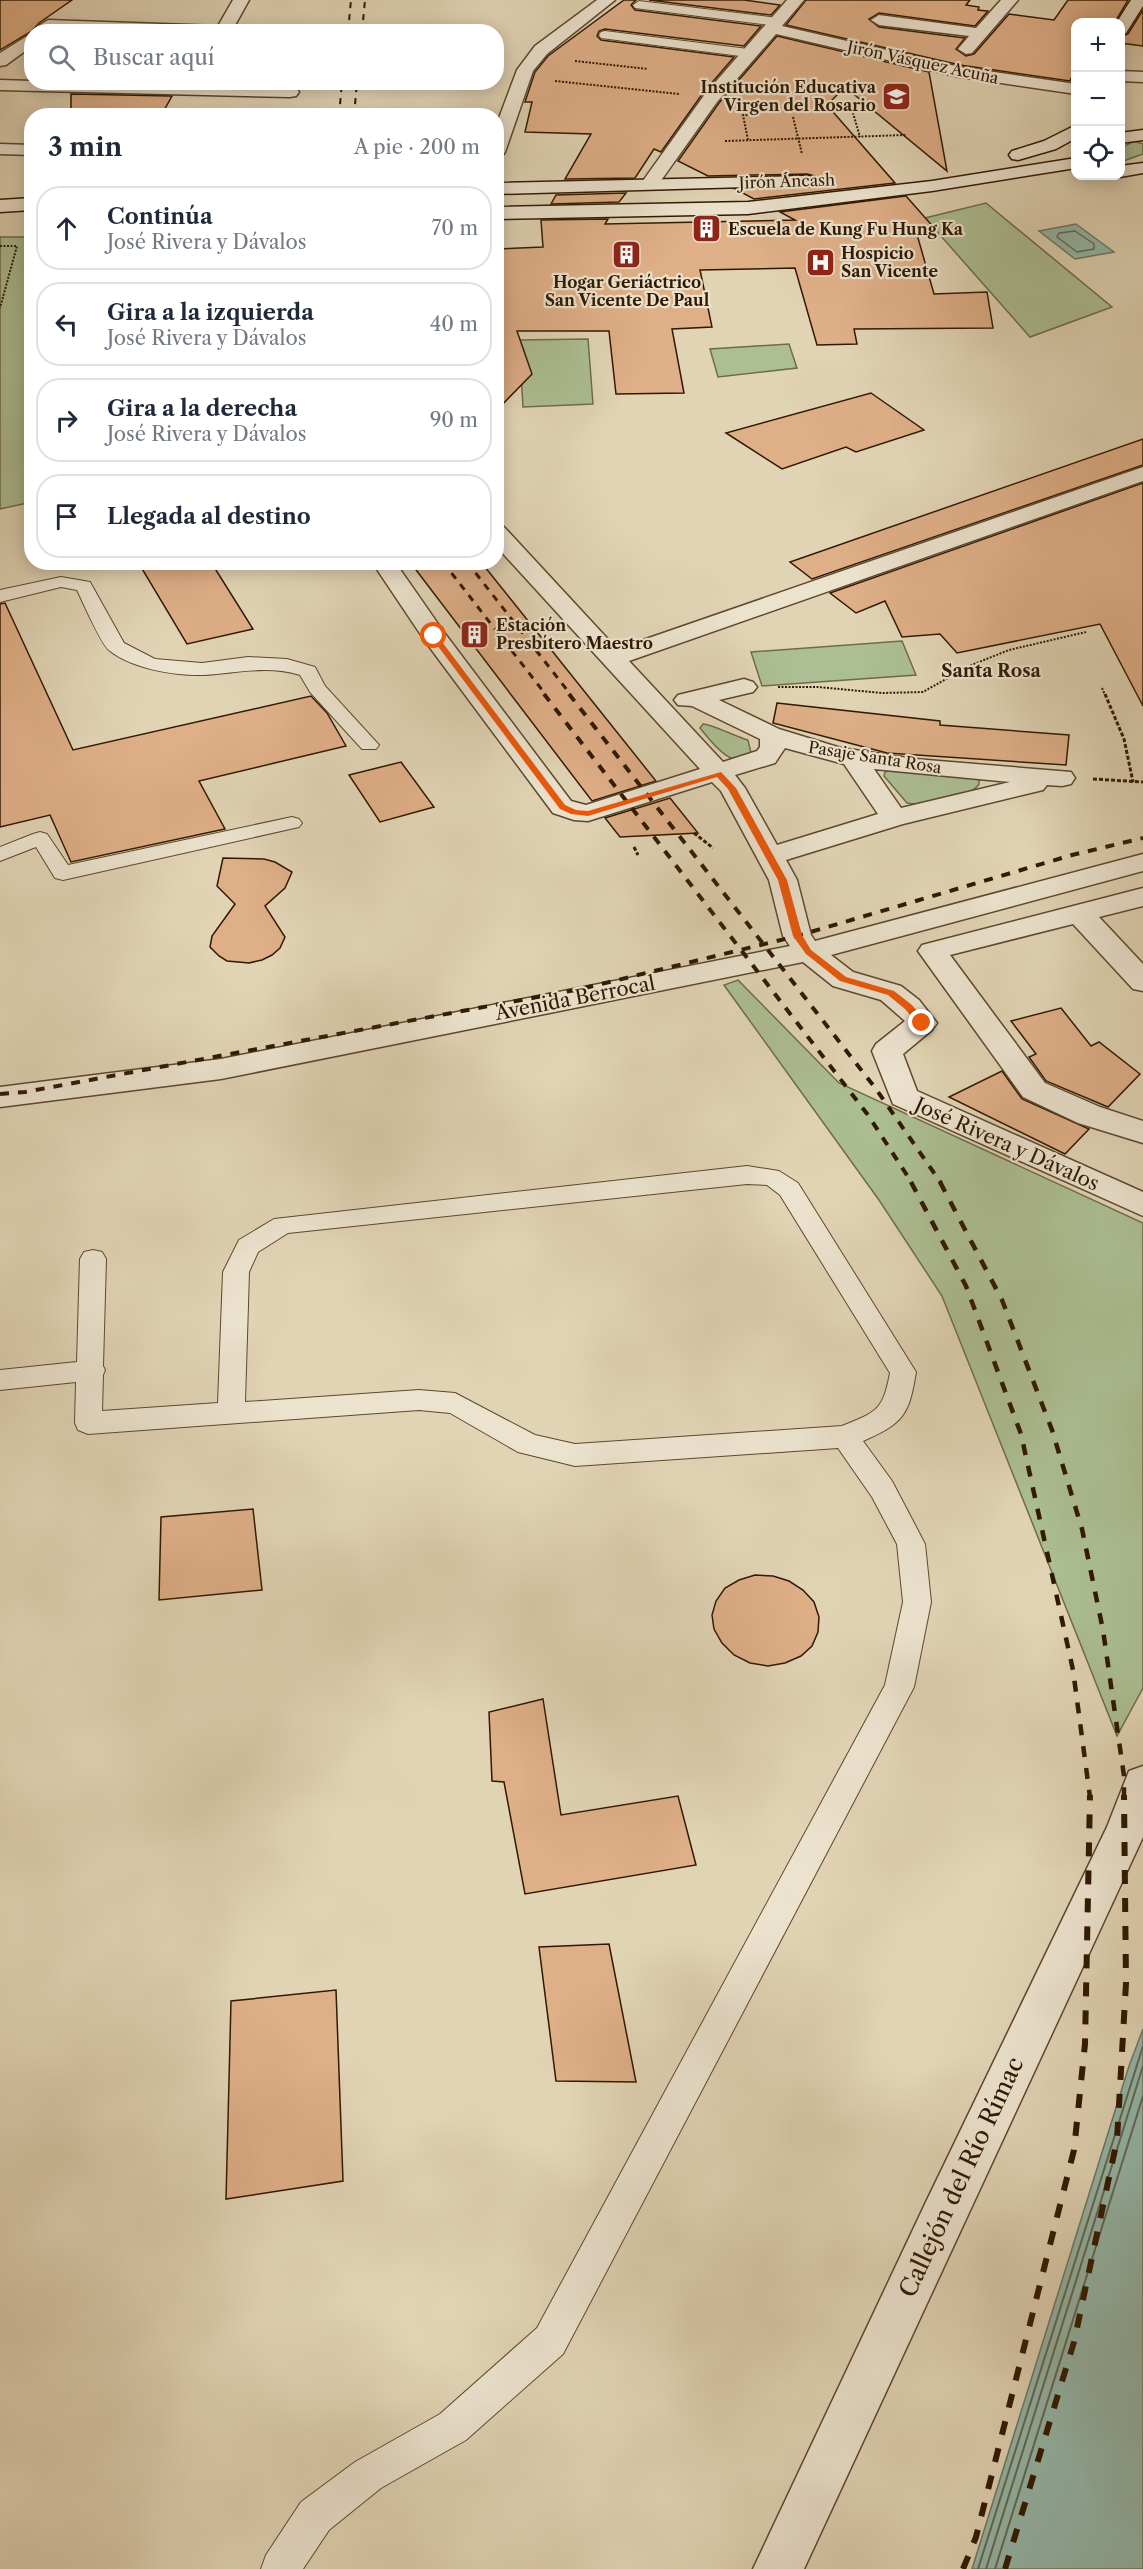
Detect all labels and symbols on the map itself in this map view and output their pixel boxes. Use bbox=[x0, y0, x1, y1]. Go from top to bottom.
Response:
street label: Jirón Vásquez Acuña bbox=[842, 36, 1001, 88]
place label: Institución Educativa Virgen del Rosario bbox=[700, 77, 877, 115]
school or university icon: Institución Educativa Virgen del Rosario bbox=[881, 80, 913, 112]
street label: Jirón Áncash bbox=[736, 169, 835, 193]
building icon: Escuela de Kung Fu Hung Ka bbox=[691, 213, 723, 245]
place label: Escuela de Kung Fu Hung Ka bbox=[728, 219, 964, 239]
building icon: Hogar Geriáctrico San Vicente De Paul bbox=[611, 238, 643, 270]
place label: Hospicio San Vicente bbox=[841, 243, 938, 281]
hospital icon: Hospicio San Vicente bbox=[804, 246, 836, 278]
place label: Hogar Geriáctrico San Vicente De Paul bbox=[545, 272, 710, 310]
place label: Estación Presbítero Maestro bbox=[496, 615, 653, 653]
building icon: Estación Presbítero Maestro bbox=[459, 618, 491, 650]
route start bbox=[420, 622, 446, 648]
district label: Santa Rosa bbox=[941, 660, 1042, 682]
street label: Pasaje Santa Rosa bbox=[807, 737, 944, 778]
street label: Avenida Berrocal bbox=[492, 971, 657, 1025]
route end bbox=[908, 1009, 934, 1035]
street label: José Rivera y Dávalos bbox=[908, 1091, 1103, 1196]
street label: Callejón del Río Rímac bbox=[893, 2052, 1029, 2302]

